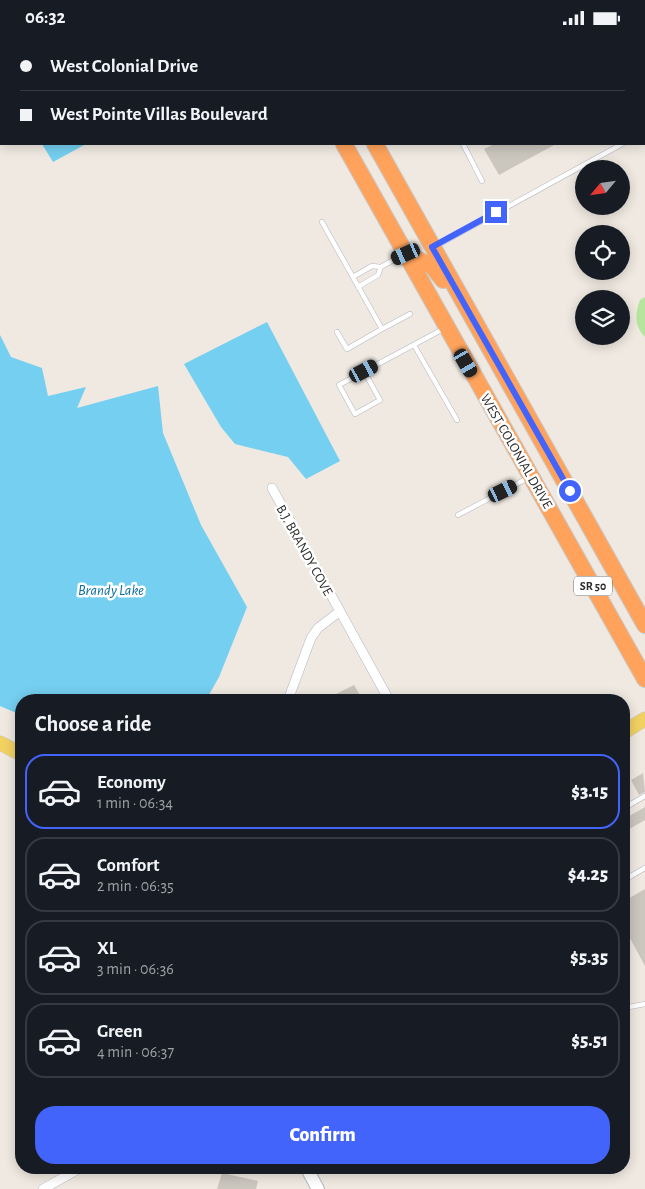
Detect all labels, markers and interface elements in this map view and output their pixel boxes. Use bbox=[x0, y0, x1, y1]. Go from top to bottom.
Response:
text: 06:32 bbox=[25, 8, 66, 27]
text: West Colonial Drive bbox=[50, 57, 198, 76]
text: West Pointe Villas Boulevard bbox=[50, 105, 268, 124]
north arrow bbox=[575, 160, 630, 215]
map controls bbox=[575, 160, 630, 345]
route end bbox=[485, 201, 507, 223]
button: locate bbox=[575, 225, 630, 280]
car bbox=[389, 241, 422, 267]
button: layers bbox=[575, 290, 630, 345]
car bbox=[452, 346, 479, 380]
car bbox=[347, 357, 380, 385]
street label: WEST COLONIAL DRIVE bbox=[478, 392, 555, 511]
car bbox=[486, 478, 519, 504]
route start bbox=[559, 480, 581, 502]
street label: B.J. BRANDY COVE bbox=[273, 503, 335, 598]
road number: SR 50 bbox=[574, 577, 612, 595]
water label: Brandy Lake bbox=[78, 583, 144, 598]
text: Choose a ride bbox=[35, 713, 151, 735]
icon: car bbox=[37, 769, 82, 814]
text: Economy bbox=[97, 773, 166, 792]
text: $3.15 bbox=[571, 782, 608, 801]
text: 1 min · 06:34 bbox=[97, 795, 173, 811]
icon: car bbox=[37, 852, 82, 897]
text: Comfort bbox=[97, 856, 159, 875]
text: $4.25 bbox=[568, 865, 608, 884]
text: 2 min · 06:35 bbox=[97, 878, 174, 894]
icon: car bbox=[37, 935, 82, 980]
text: XL bbox=[97, 939, 117, 958]
text: $5.35 bbox=[570, 948, 608, 967]
text: 3 min · 06:36 bbox=[97, 961, 174, 977]
icon: car bbox=[37, 1018, 82, 1063]
text: Green bbox=[97, 1022, 143, 1041]
text: $5.51 bbox=[571, 1031, 608, 1050]
text: 4 min · 06:37 bbox=[97, 1044, 174, 1060]
button: Confirm bbox=[35, 1106, 610, 1164]

